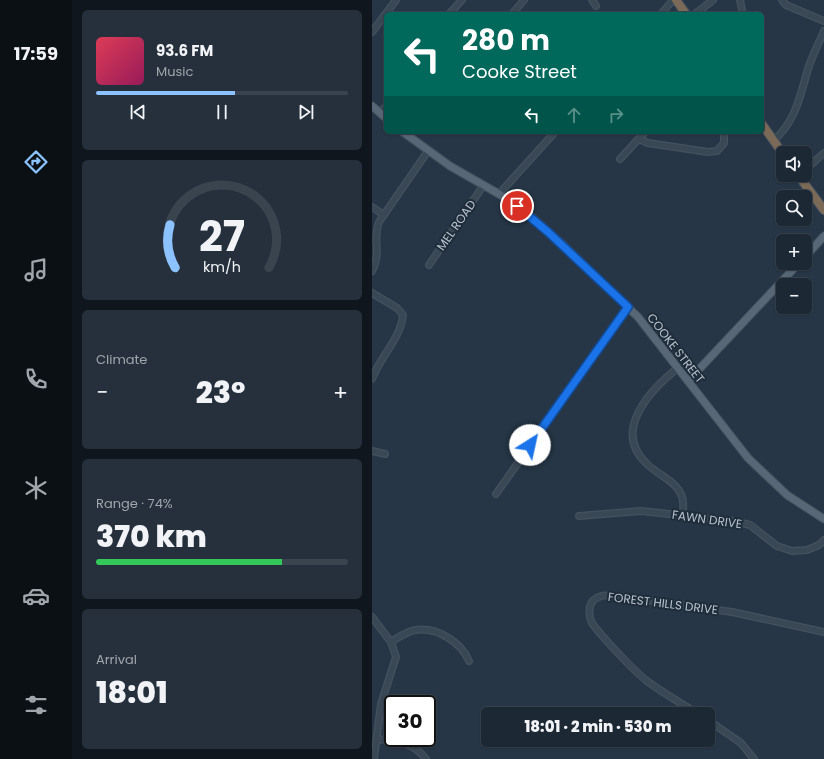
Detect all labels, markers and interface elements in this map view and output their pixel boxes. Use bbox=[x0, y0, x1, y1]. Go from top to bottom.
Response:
text: 280 m bbox=[462, 21, 550, 60]
icon: left bbox=[396, 28, 448, 80]
text: 93.6 FM bbox=[156, 40, 213, 61]
text: 17:59 bbox=[14, 41, 58, 66]
text: Cooke Street bbox=[462, 59, 577, 84]
text: Music bbox=[156, 62, 193, 81]
icon: previous bbox=[127, 101, 149, 123]
icon: pause bbox=[211, 101, 233, 123]
icon: next bbox=[295, 101, 317, 123]
icon: left bbox=[521, 104, 543, 126]
icon: ahead bbox=[563, 104, 585, 126]
icon: right bbox=[605, 104, 627, 126]
map controls bbox=[776, 146, 812, 314]
button: sound bbox=[776, 146, 812, 182]
icon: directions bbox=[22, 148, 50, 176]
pin bbox=[500, 189, 534, 223]
button: search bbox=[776, 190, 812, 226]
icon: arrive bbox=[506, 195, 528, 217]
street label: MEL ROAD bbox=[432, 196, 480, 254]
text: 27 bbox=[199, 206, 245, 265]
button: + bbox=[776, 234, 812, 270]
icon: music bbox=[22, 256, 50, 284]
text: km/h bbox=[203, 256, 241, 276]
button: − bbox=[776, 278, 812, 314]
street label: COOKE STREET bbox=[643, 310, 709, 387]
text: Climate bbox=[96, 350, 147, 369]
icon: phone bbox=[22, 365, 50, 393]
text: 23° bbox=[196, 371, 245, 414]
text: − bbox=[96, 377, 108, 408]
text: + bbox=[333, 377, 348, 408]
position arrow bbox=[509, 424, 551, 466]
icon: climate bbox=[22, 474, 50, 502]
text: Range · 74% bbox=[96, 494, 173, 513]
street label: FAWN DRIVE bbox=[671, 506, 743, 532]
text: 370 km bbox=[96, 515, 207, 558]
icon: car bbox=[22, 582, 50, 610]
street label: FOREST HILLS DRIVE bbox=[607, 588, 719, 618]
text: Arrival bbox=[96, 650, 137, 669]
text: 18:01 bbox=[96, 671, 168, 714]
icon: filters bbox=[22, 691, 50, 719]
speed limit sign: 30 bbox=[384, 695, 436, 747]
text: 18:01 · 2 min · 530 m bbox=[525, 716, 672, 737]

